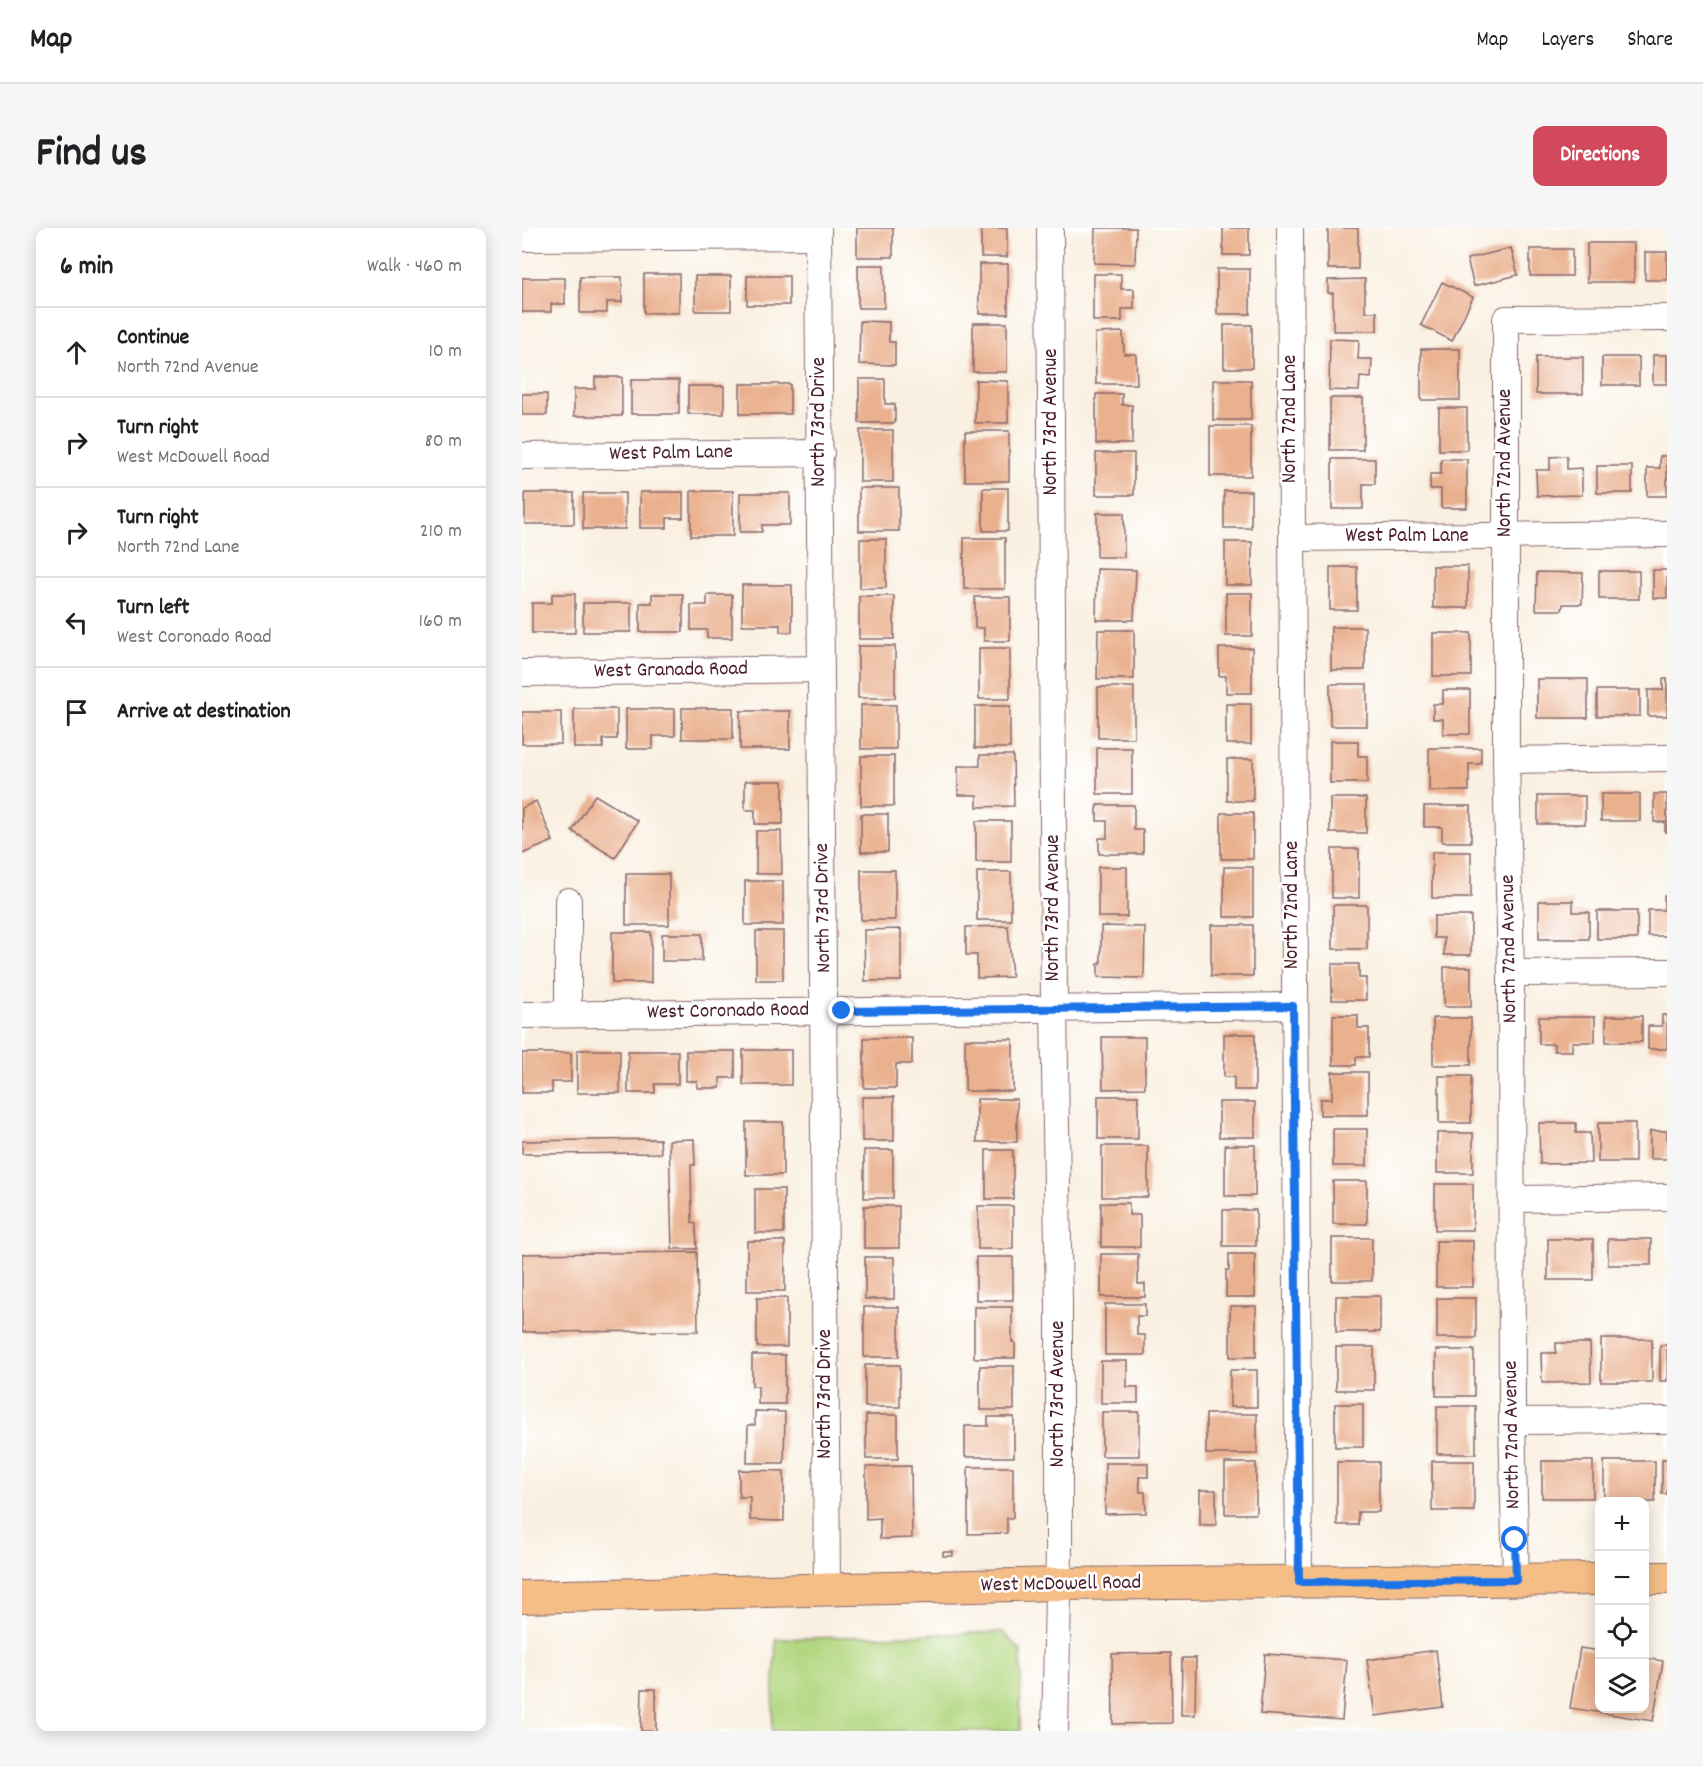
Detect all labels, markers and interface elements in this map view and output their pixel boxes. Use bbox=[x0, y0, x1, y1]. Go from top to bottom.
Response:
text: Map bbox=[30, 21, 72, 61]
text: Map bbox=[1477, 26, 1508, 56]
text: Layers bbox=[1541, 26, 1594, 56]
text: Share bbox=[1627, 26, 1673, 56]
text: Find us bbox=[36, 126, 147, 186]
button: Directions bbox=[1533, 126, 1667, 186]
text: 6 min bbox=[60, 249, 113, 286]
text: Walk · 460 m bbox=[367, 253, 462, 281]
text: Continue bbox=[117, 323, 189, 354]
icon: ahead bbox=[60, 336, 93, 369]
text: 10 m bbox=[428, 338, 462, 366]
street label: North 73rd Avenue bbox=[1037, 349, 1067, 495]
text: North 72nd Avenue bbox=[117, 354, 259, 382]
street label: North 72nd Lane bbox=[1276, 355, 1306, 483]
street label: North 73rd Drive bbox=[805, 357, 835, 487]
street label: North 72nd Avenue bbox=[1491, 389, 1521, 537]
text: Turn right bbox=[117, 413, 199, 444]
icon: right bbox=[60, 426, 93, 459]
text: 80 m bbox=[425, 428, 462, 456]
street label: West Palm Lane bbox=[609, 438, 733, 470]
text: West McDowell Road bbox=[117, 444, 270, 472]
text: Turn right bbox=[117, 503, 199, 534]
icon: right bbox=[60, 516, 93, 549]
text: 210 m bbox=[420, 518, 462, 546]
street label: West Palm Lane bbox=[1345, 522, 1469, 552]
text: North 72nd Lane bbox=[117, 534, 240, 562]
text: Turn left bbox=[117, 593, 189, 624]
icon: left bbox=[60, 606, 93, 639]
text: 160 m bbox=[419, 608, 462, 636]
text: West Coronado Road bbox=[117, 624, 272, 652]
street label: West Granada Road bbox=[594, 655, 748, 687]
icon: arrive bbox=[60, 696, 93, 729]
text: Arrive at destination bbox=[117, 697, 291, 728]
street label: North 73rd Avenue bbox=[1039, 835, 1069, 981]
street label: North 72nd Lane bbox=[1278, 841, 1308, 969]
street label: North 73rd Drive bbox=[808, 843, 840, 973]
street label: North 72nd Avenue bbox=[1494, 874, 1526, 1024]
street label: West Coronado Road bbox=[647, 996, 809, 1028]
route end bbox=[828, 997, 854, 1023]
street label: North 73rd Avenue bbox=[1044, 1321, 1074, 1467]
street label: North 73rd Drive bbox=[811, 1329, 841, 1459]
street label: North 72nd Avenue bbox=[1497, 1360, 1529, 1510]
map controls bbox=[1595, 1497, 1649, 1713]
button: + bbox=[1595, 1497, 1649, 1551]
route start bbox=[1501, 1526, 1527, 1552]
button: − bbox=[1595, 1551, 1649, 1605]
street label: West McDowell Road bbox=[981, 1569, 1141, 1601]
button: locate bbox=[1595, 1605, 1649, 1659]
button: layers bbox=[1595, 1659, 1649, 1713]

